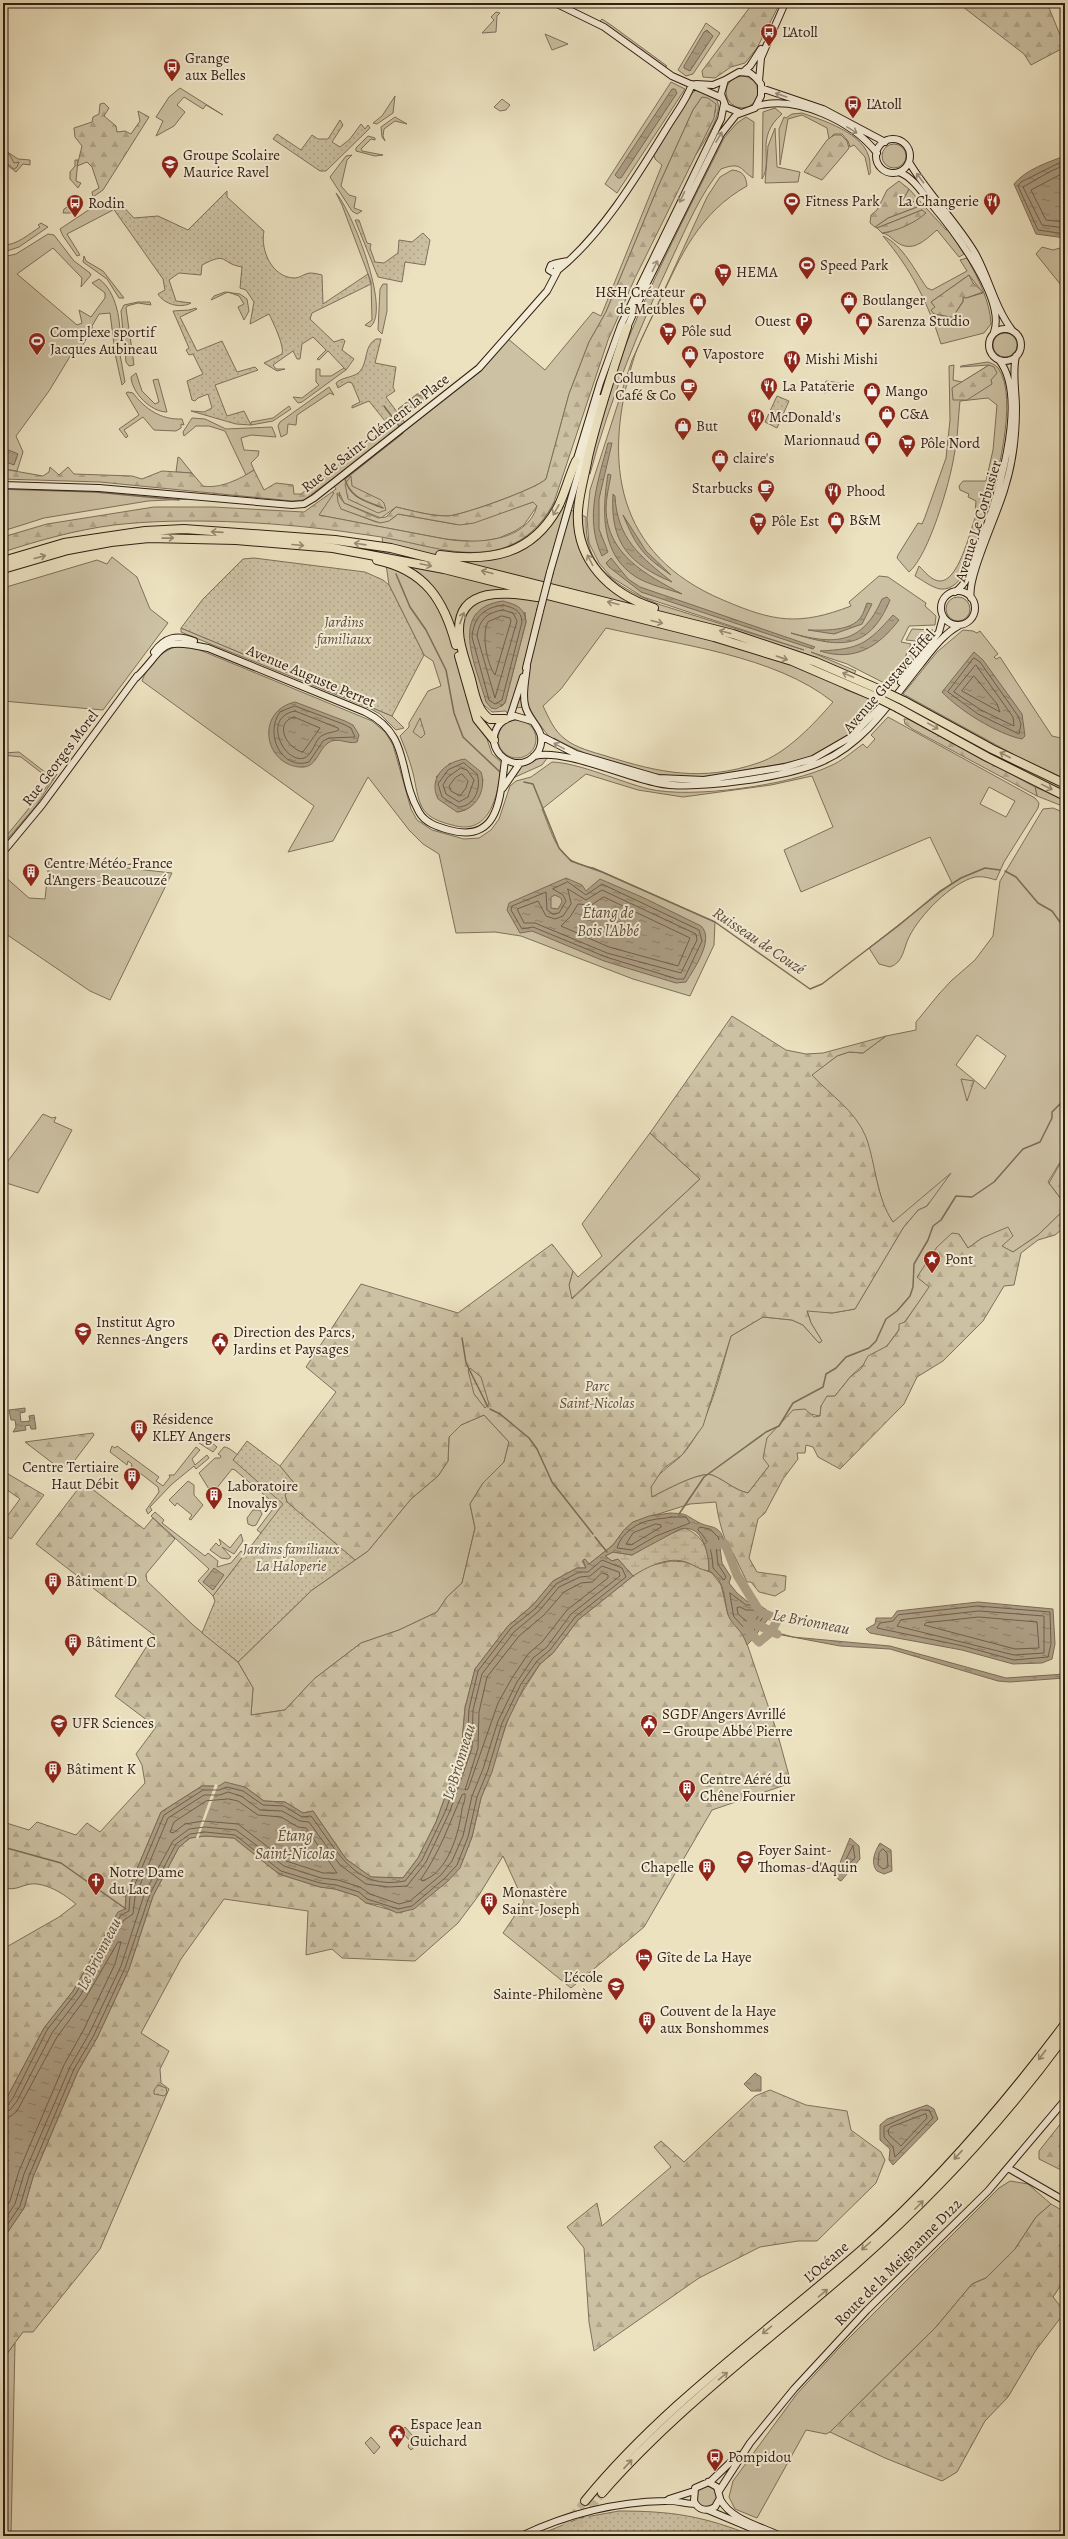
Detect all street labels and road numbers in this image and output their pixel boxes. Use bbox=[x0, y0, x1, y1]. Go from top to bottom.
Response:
street label: Rue de Saint-Clément la Place bbox=[297, 369, 453, 497]
street label: Avenue Le Corbusier bbox=[950, 458, 1006, 585]
street label: Avenue Gustave Eiffel bbox=[838, 625, 940, 738]
street label: Avenue Auguste Perret bbox=[243, 639, 378, 712]
street label: Rue Georges Morel bbox=[17, 706, 103, 810]
street label: Route de la Meignanne D122 bbox=[830, 2194, 966, 2330]
street label: L’Océane bbox=[799, 2237, 853, 2287]

